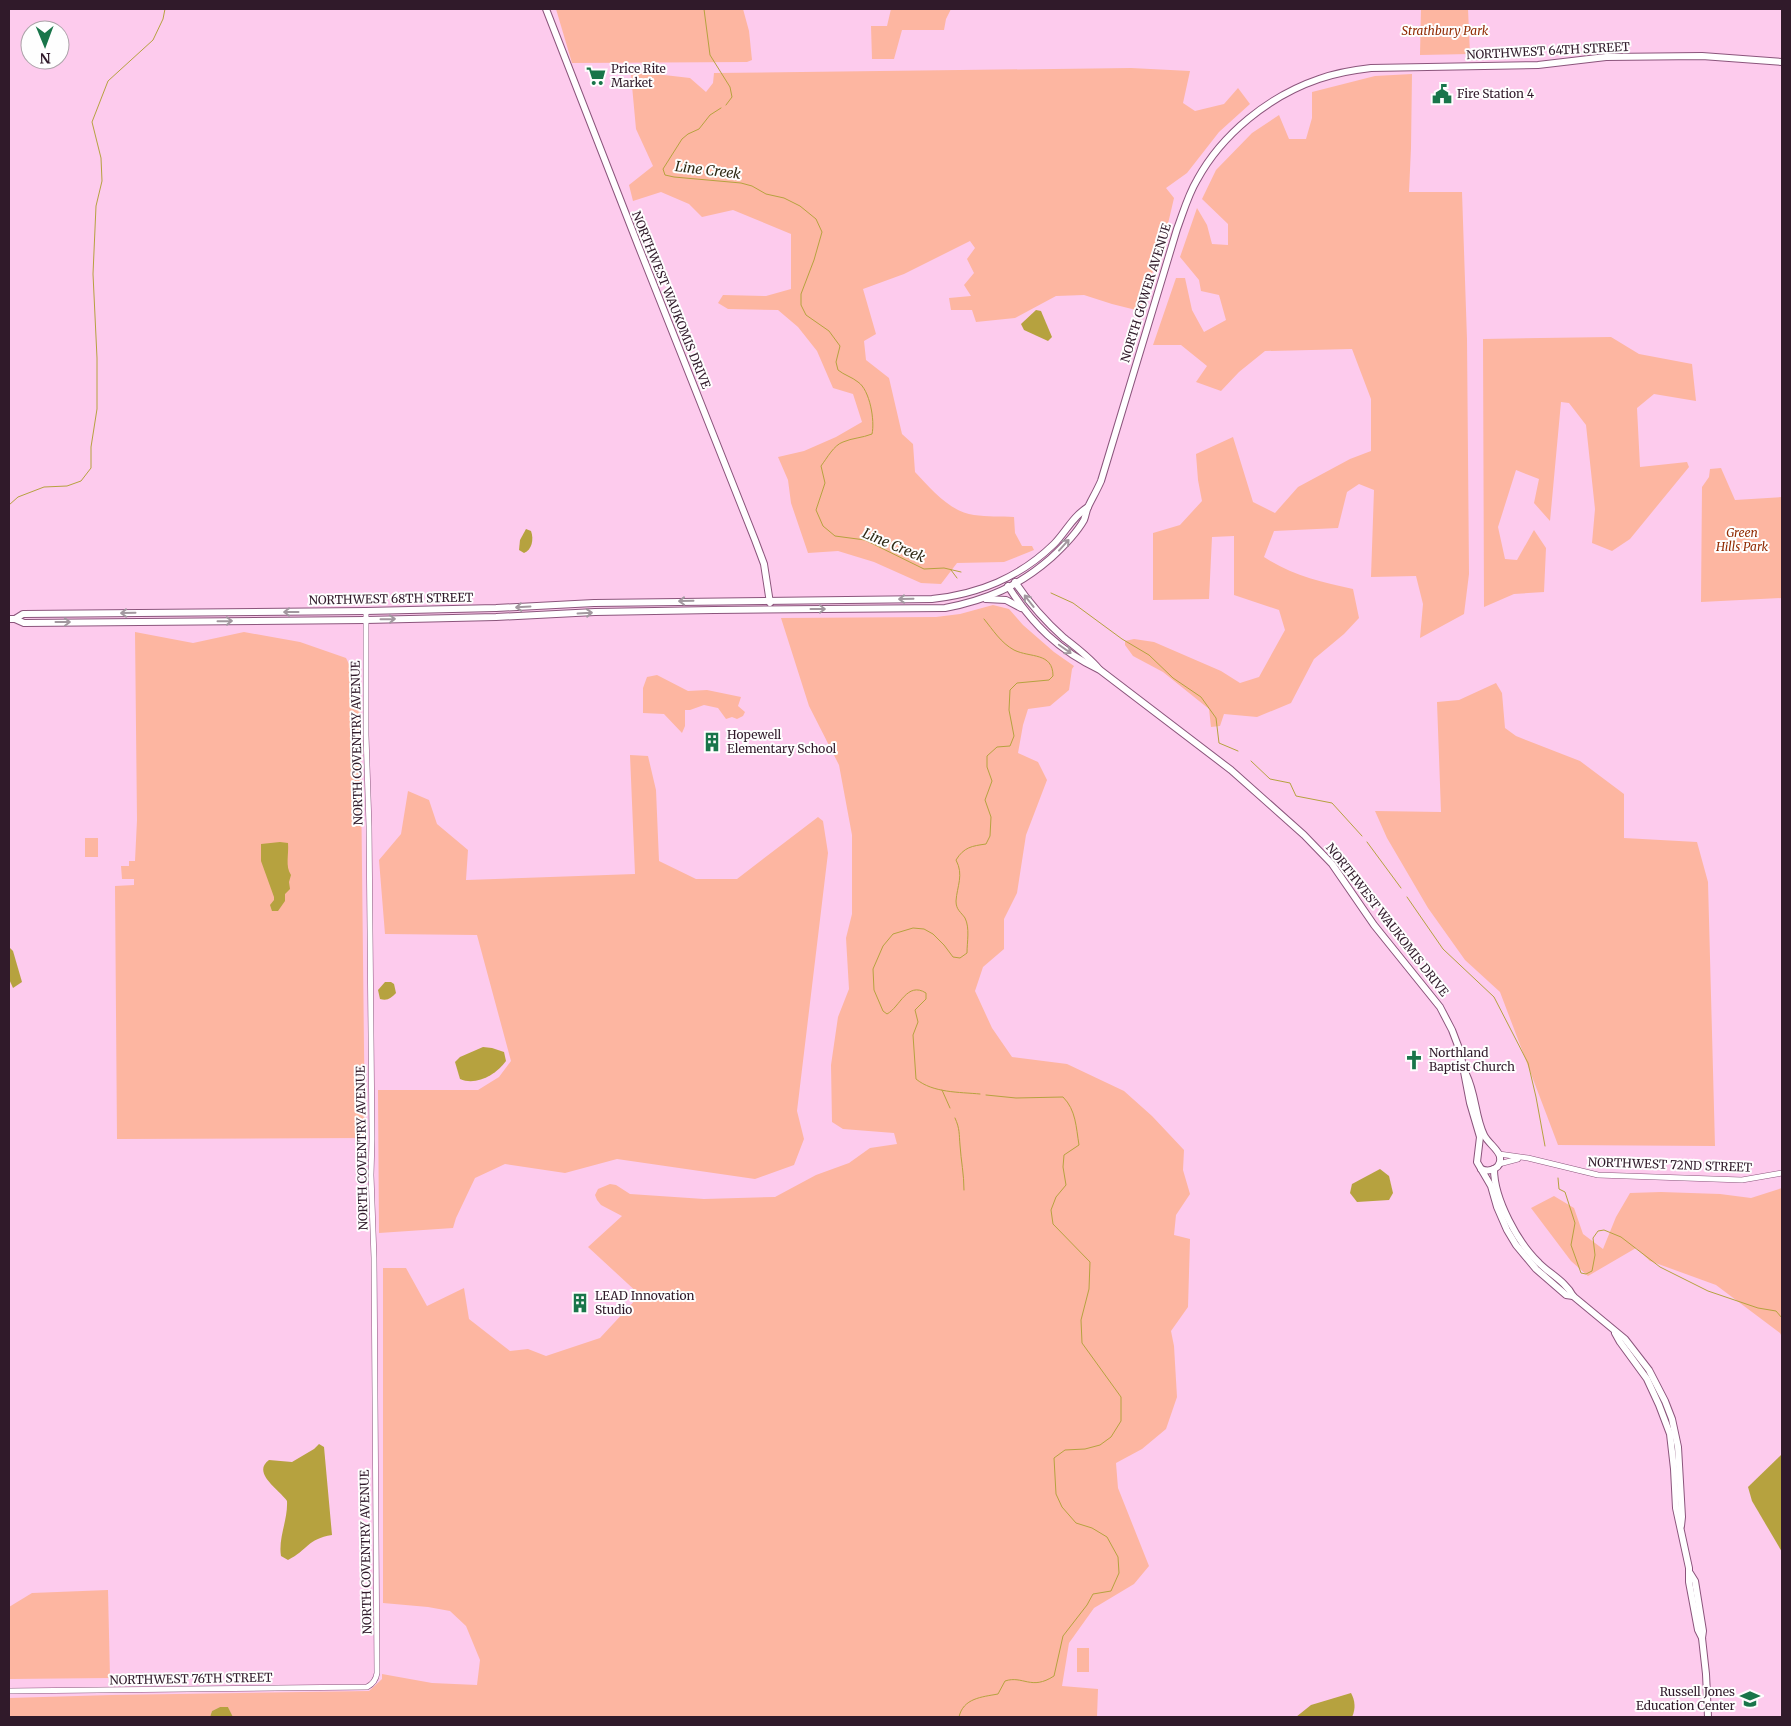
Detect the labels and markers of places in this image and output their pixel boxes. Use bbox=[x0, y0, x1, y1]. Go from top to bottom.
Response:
place label: Price Rite Market bbox=[611, 61, 666, 90]
supermarket icon: Price Rite Market bbox=[585, 65, 607, 87]
public building icon: Fire Station 4 bbox=[1431, 83, 1453, 105]
place label: Fire Station 4 bbox=[1457, 86, 1535, 101]
place label: Hopewell Elementary School bbox=[727, 727, 837, 756]
building icon: Hopewell Elementary School bbox=[701, 731, 723, 753]
place label: Northland Baptist Church bbox=[1429, 1045, 1515, 1074]
church icon: Northland Baptist Church bbox=[1403, 1049, 1425, 1071]
place label: LEAD Innovation Studio bbox=[595, 1288, 694, 1317]
building icon: LEAD Innovation Studio bbox=[569, 1292, 591, 1314]
place label: Russell Jones Education Center bbox=[1636, 1684, 1736, 1713]
school or university icon: Russell Jones Education Center bbox=[1739, 1688, 1761, 1710]

